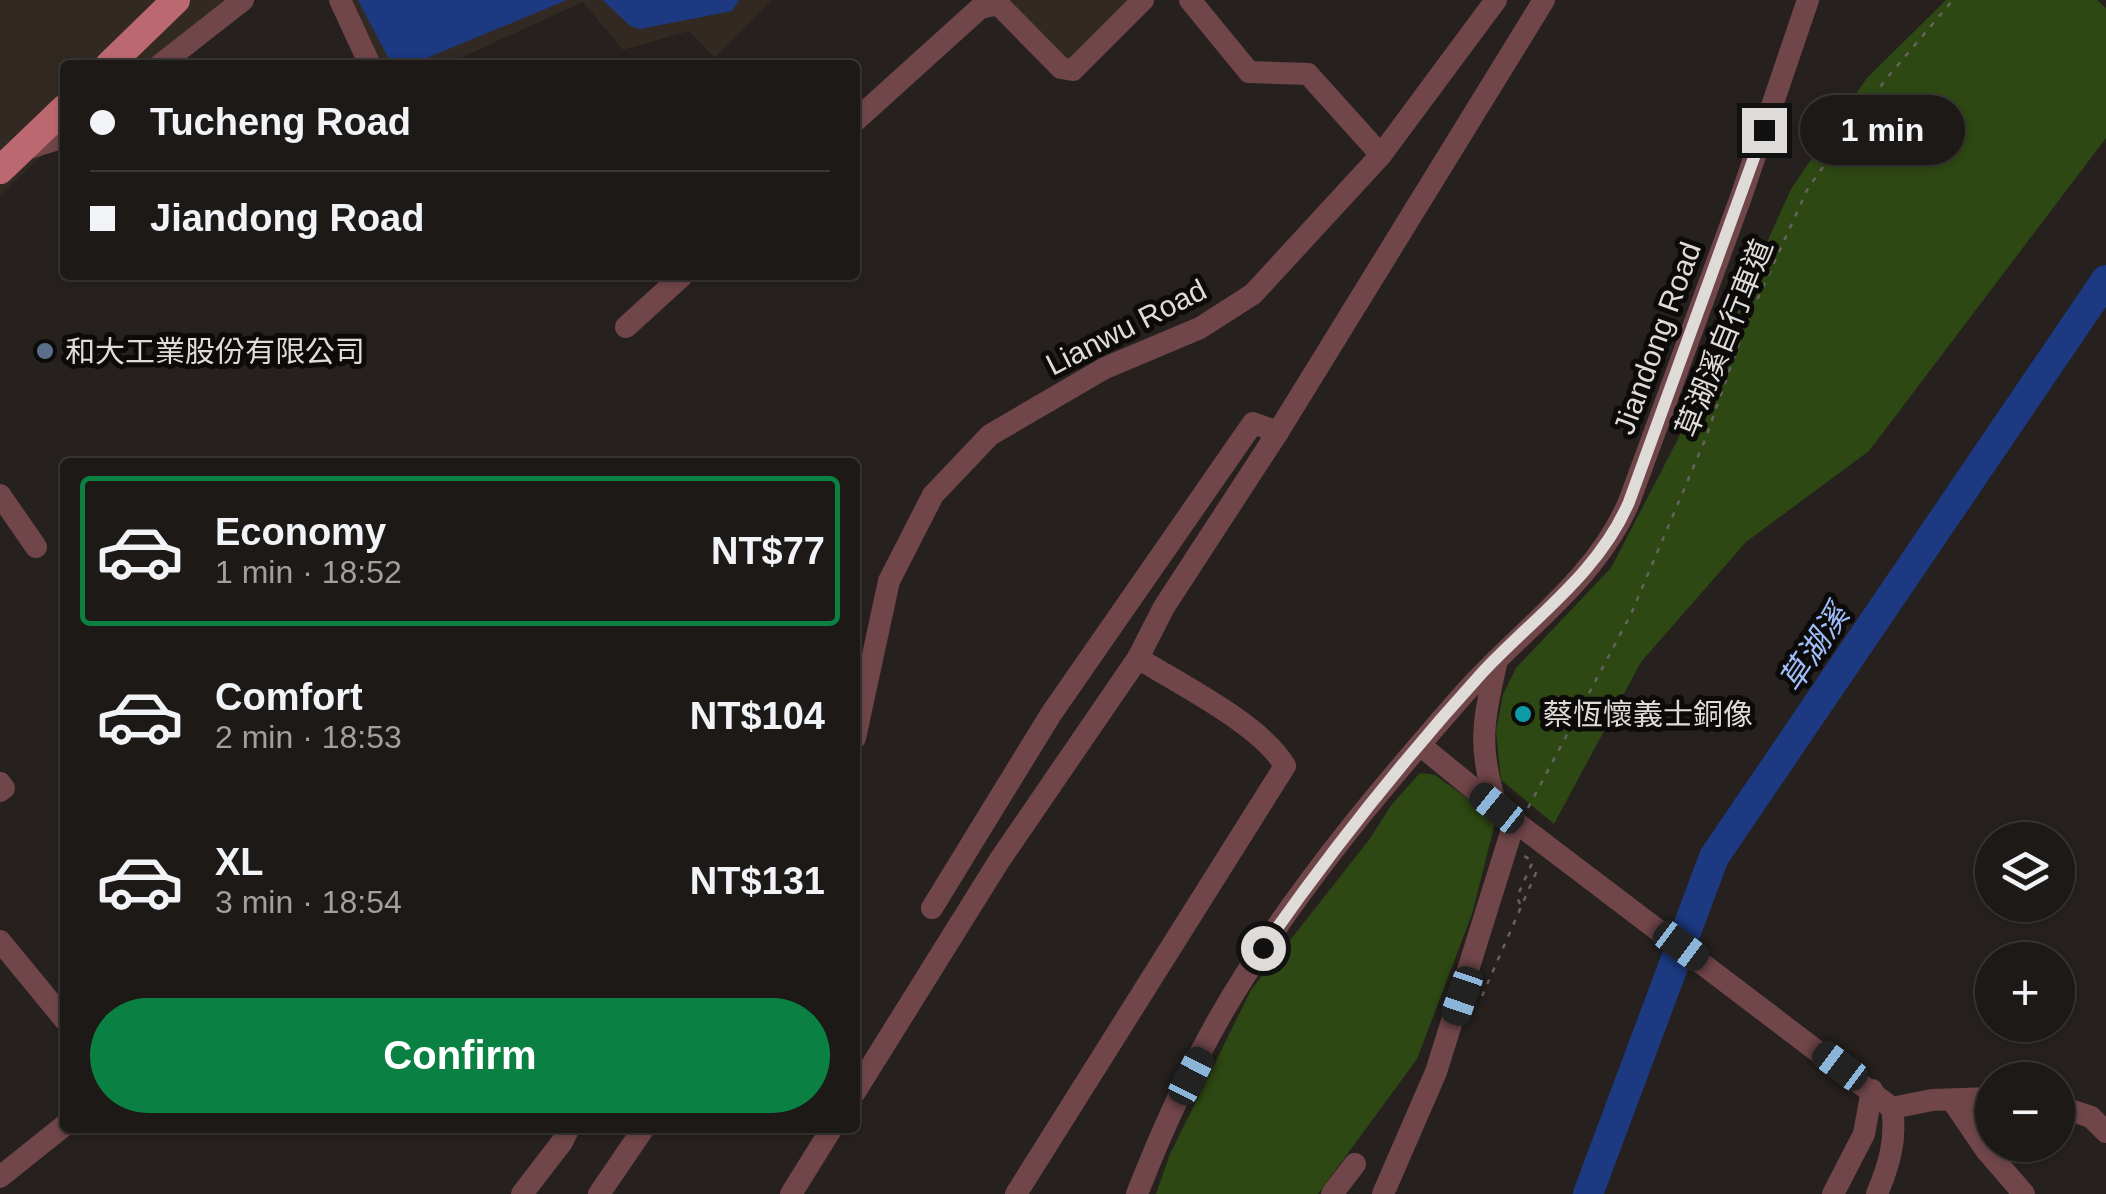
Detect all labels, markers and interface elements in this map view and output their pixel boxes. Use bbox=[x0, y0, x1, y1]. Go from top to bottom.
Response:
callout: 1 min bbox=[1799, 95, 1964, 165]
text: Tucheng Road bbox=[150, 101, 411, 143]
route end bbox=[1742, 108, 1787, 153]
text: 1 min bbox=[1841, 112, 1924, 148]
text: Jiandong Road bbox=[150, 197, 424, 239]
street label: 草湖溪自行車道 bbox=[1669, 234, 1779, 442]
street label: Jiandong Road bbox=[1607, 238, 1707, 438]
street label: Lianwu Road bbox=[1040, 273, 1212, 381]
place label: 和大工業股份有限公司 bbox=[65, 335, 365, 368]
marker: 和大工業股份有限公司 bbox=[34, 340, 56, 362]
icon: car bbox=[95, 506, 185, 596]
text: Economy bbox=[215, 511, 386, 553]
text: NT$77 bbox=[711, 530, 825, 572]
text: 1 min · 18:52 bbox=[215, 554, 402, 590]
water label: 草湖溪 bbox=[1772, 595, 1858, 698]
icon: car bbox=[95, 671, 185, 761]
text: Comfort bbox=[215, 676, 363, 718]
text: NT$104 bbox=[690, 695, 825, 737]
place label: 蔡恆懷義士銅像 bbox=[1543, 698, 1753, 731]
marker: 蔡恆懷義士銅像 bbox=[1512, 703, 1534, 725]
text: 2 min · 18:53 bbox=[215, 719, 402, 755]
car bbox=[1464, 777, 1530, 839]
map controls bbox=[1975, 822, 2075, 1162]
button: layers bbox=[1975, 822, 2075, 922]
icon: car bbox=[95, 836, 185, 926]
text: XL bbox=[215, 841, 264, 883]
text: NT$131 bbox=[690, 860, 825, 902]
text: 3 min · 18:54 bbox=[215, 884, 402, 920]
car bbox=[1648, 916, 1714, 976]
route start bbox=[1241, 926, 1286, 971]
button: + bbox=[1975, 942, 2075, 1042]
car bbox=[1438, 963, 1486, 1029]
button: Confirm bbox=[90, 998, 830, 1113]
car bbox=[1807, 1036, 1873, 1096]
car bbox=[1164, 1042, 1218, 1110]
button: − bbox=[1975, 1062, 2075, 1162]

